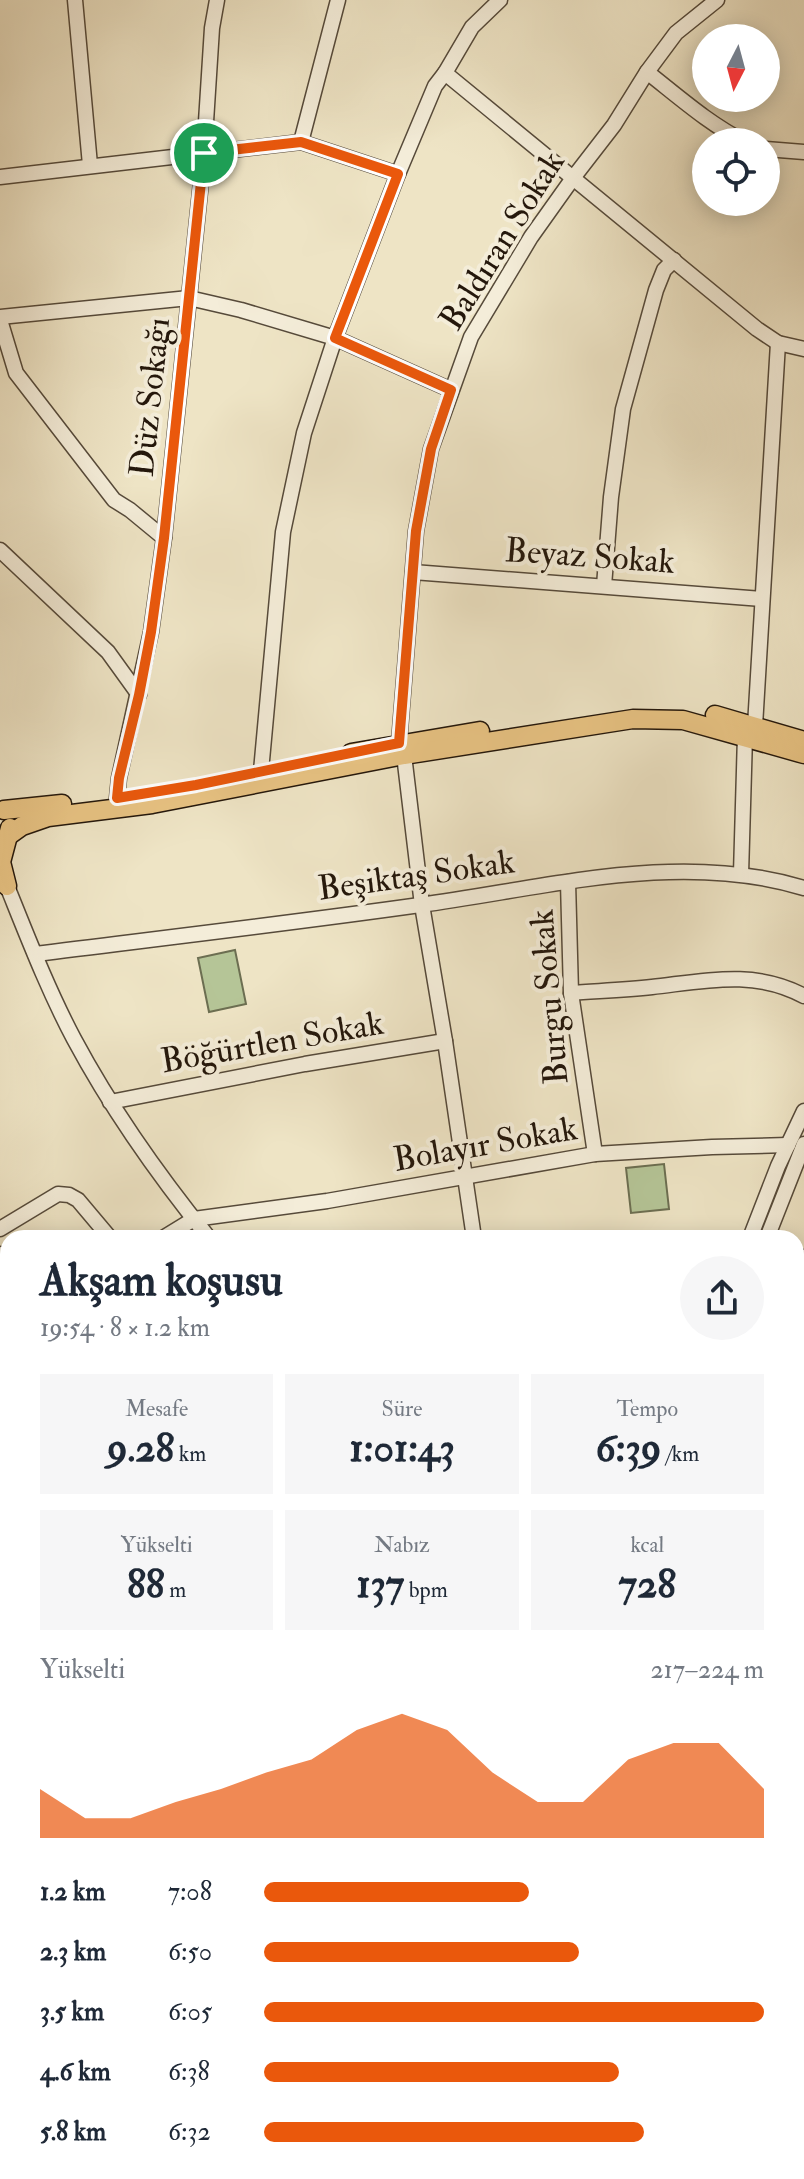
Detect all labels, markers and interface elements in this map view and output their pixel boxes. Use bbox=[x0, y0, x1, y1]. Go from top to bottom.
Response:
north arrow bbox=[692, 24, 780, 112]
map controls bbox=[692, 24, 780, 216]
pin bbox=[170, 119, 238, 187]
button: locate bbox=[692, 128, 780, 216]
icon: arrive bbox=[182, 131, 226, 175]
street label: Baldıran Sokak bbox=[430, 143, 574, 338]
street label: Düz Sokağı bbox=[121, 315, 180, 479]
street label: Beyaz Sokak bbox=[503, 529, 676, 584]
street label: Beşiktaş Sokak bbox=[315, 840, 517, 911]
street label: Burgu Sokak bbox=[520, 908, 579, 1086]
street label: Böğürtlen Sokak bbox=[157, 1002, 387, 1083]
street label: Bolayır Sokak bbox=[390, 1107, 581, 1182]
text: Akşam koşusu bbox=[40, 1254, 283, 1309]
button: share bbox=[680, 1256, 764, 1340]
text: 19:54 · 8 × 1.2 km bbox=[40, 1312, 210, 1344]
text: Mesafe bbox=[125, 1395, 188, 1423]
text: Süre bbox=[382, 1395, 422, 1423]
text: Tempo bbox=[617, 1395, 678, 1423]
text: 9.28 bbox=[107, 1423, 174, 1474]
text: 1:01:43 bbox=[349, 1423, 455, 1474]
text: 6:39 bbox=[595, 1423, 661, 1474]
text: km bbox=[174, 1440, 206, 1468]
text: /km bbox=[661, 1440, 699, 1468]
text: Yükselti bbox=[121, 1531, 193, 1559]
text: Nabız bbox=[374, 1531, 430, 1559]
text: kcal bbox=[630, 1531, 664, 1559]
text: 88 bbox=[127, 1559, 165, 1610]
text: 137 bbox=[356, 1559, 404, 1610]
text: 728 bbox=[619, 1559, 676, 1610]
text: m bbox=[165, 1576, 186, 1604]
text: bpm bbox=[404, 1576, 448, 1604]
text: Yükselti bbox=[40, 1654, 125, 1686]
text: 217–224 m bbox=[650, 1654, 764, 1686]
text: 1.2 km bbox=[40, 1876, 106, 1908]
text: 7:08 bbox=[168, 1876, 212, 1908]
text: 2.3 km bbox=[40, 1936, 106, 1968]
text: 6:50 bbox=[168, 1936, 212, 1968]
text: 3.5 km bbox=[40, 1996, 104, 2028]
text: 6:05 bbox=[168, 1996, 212, 2028]
text: 4.6 km bbox=[40, 2056, 111, 2088]
text: 6:38 bbox=[168, 2056, 210, 2088]
text: 5.8 km bbox=[40, 2116, 106, 2148]
text: 6:32 bbox=[168, 2116, 211, 2148]

